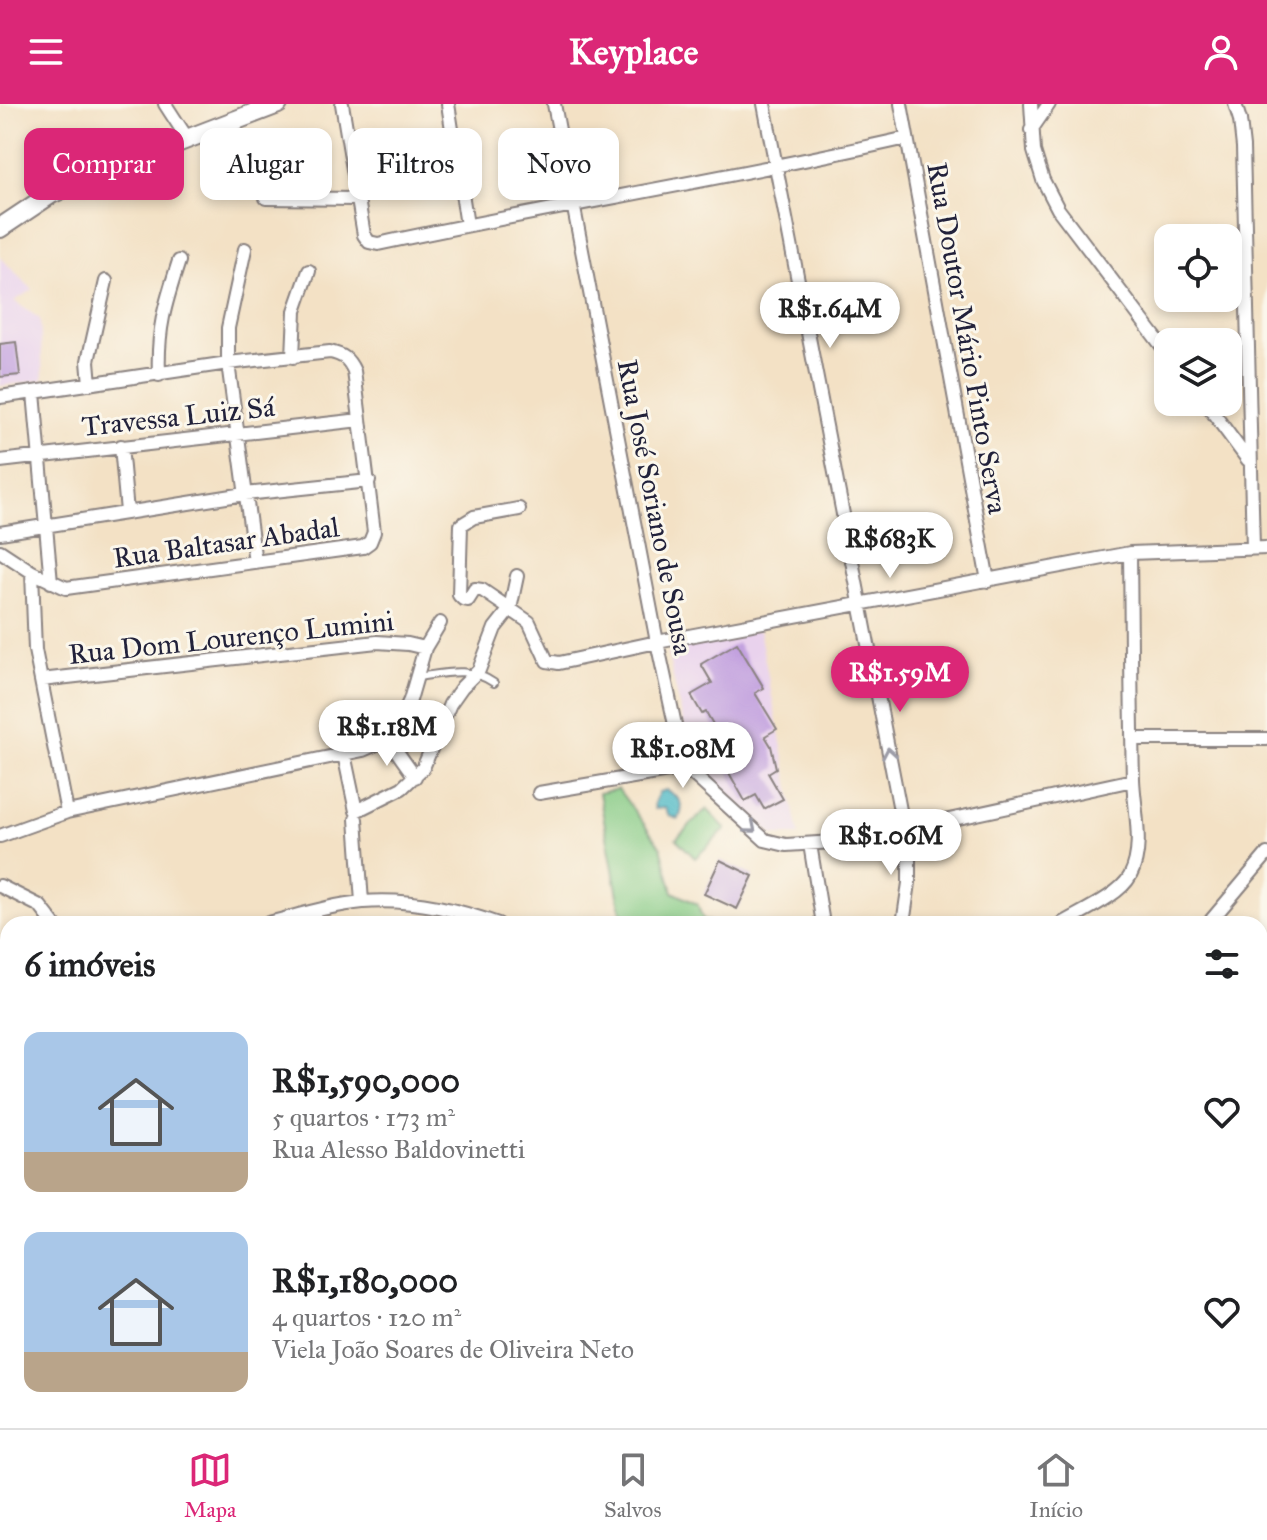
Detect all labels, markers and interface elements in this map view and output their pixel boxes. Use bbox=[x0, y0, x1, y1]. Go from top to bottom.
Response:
icon: menu bbox=[24, 30, 68, 74]
text: Keyplace bbox=[569, 30, 698, 74]
icon: person bbox=[1199, 30, 1243, 74]
chip: Comprar bbox=[24, 128, 184, 200]
chip: Alugar bbox=[200, 128, 332, 200]
chip: Filtros bbox=[348, 128, 482, 200]
chip: Novo bbox=[498, 128, 619, 200]
street label: Rua Doutor Mário Pinto Serva bbox=[919, 160, 1016, 517]
map controls bbox=[1154, 224, 1242, 416]
button: locate bbox=[1154, 224, 1242, 312]
pin: R$1.64M bbox=[756, 282, 904, 350]
text: R$1.64M bbox=[778, 292, 882, 324]
button: layers bbox=[1154, 328, 1242, 416]
street label: Rua José Soriano de Sousa bbox=[610, 356, 701, 658]
street label: Travessa Luiz Sá bbox=[80, 389, 276, 444]
street label: Rua Baltasar Abadal bbox=[111, 509, 342, 576]
pin: R$683K bbox=[825, 512, 955, 580]
text: R$683K bbox=[845, 522, 935, 554]
street label: Rua Dom Lourenço Lumini bbox=[67, 603, 396, 672]
pin: R$1.59M bbox=[826, 646, 974, 714]
text: R$1.59M bbox=[849, 656, 951, 688]
pin: R$1.18M bbox=[313, 700, 461, 768]
text: R$1.18M bbox=[337, 710, 437, 742]
pin: R$1.08M bbox=[609, 722, 757, 790]
text: R$1.08M bbox=[630, 732, 736, 764]
one-way arrow bbox=[881, 747, 898, 760]
pin: R$1.06M bbox=[817, 809, 965, 877]
one-way arrow bbox=[742, 818, 756, 833]
text: R$1.06M bbox=[839, 819, 943, 851]
icon: filters bbox=[1200, 942, 1244, 986]
text: 6 imóveis bbox=[24, 944, 155, 985]
text: R$1,590,000 bbox=[272, 1060, 460, 1101]
icon: home bbox=[88, 1064, 184, 1160]
icon: heart bbox=[1200, 1090, 1244, 1134]
text: 5 quartos · 173 m² bbox=[272, 1101, 455, 1133]
text: Rua Alesso Baldovinetti bbox=[272, 1133, 525, 1165]
text: R$1,180,000 bbox=[272, 1260, 458, 1301]
icon: home bbox=[88, 1264, 184, 1360]
icon: heart bbox=[1200, 1290, 1244, 1334]
text: 4 quartos · 120 m² bbox=[272, 1301, 461, 1333]
text: Viela João Soares de Oliveira Neto bbox=[272, 1333, 634, 1365]
tab: Mapa bbox=[184, 1448, 236, 1523]
tab: Salvos bbox=[604, 1448, 661, 1523]
tab: Início bbox=[1029, 1448, 1083, 1523]

